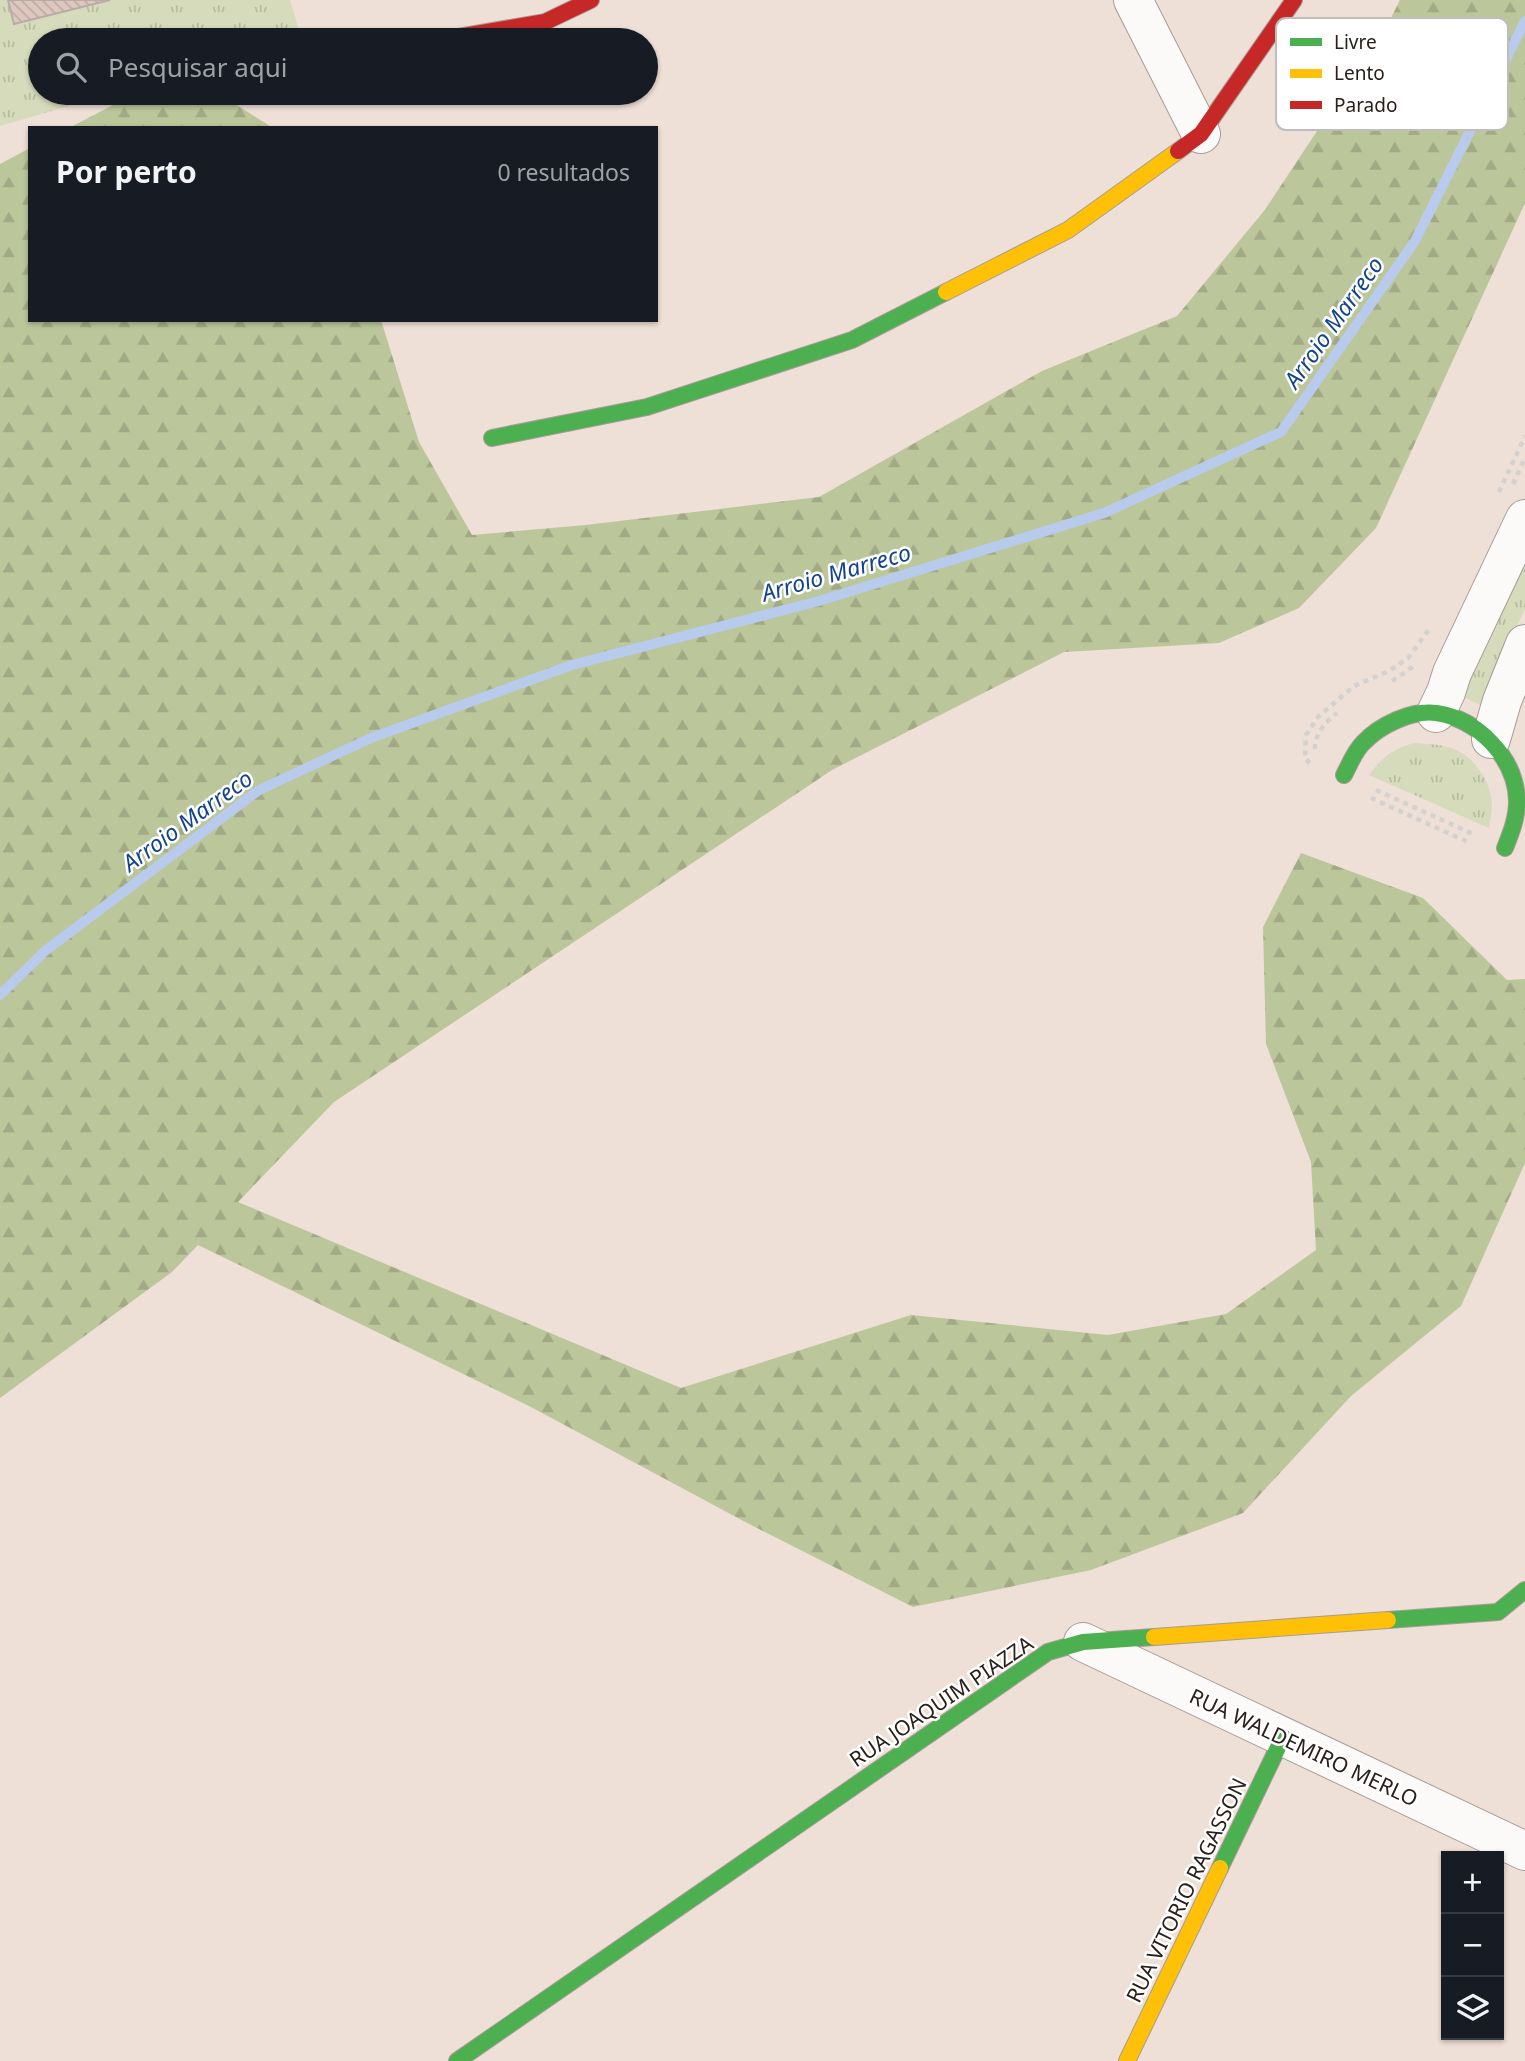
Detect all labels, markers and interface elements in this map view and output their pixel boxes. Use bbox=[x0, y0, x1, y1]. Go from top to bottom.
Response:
legend bbox=[1276, 18, 1508, 130]
search box bbox=[28, 28, 658, 105]
text: Livre bbox=[1334, 29, 1377, 55]
icon: search bbox=[52, 48, 90, 86]
text: Pesquisar aqui bbox=[108, 49, 288, 85]
text: Lento bbox=[1334, 60, 1385, 86]
text: Parado bbox=[1334, 92, 1397, 118]
text: Por perto bbox=[56, 151, 197, 192]
text: 0 resultados bbox=[497, 156, 630, 188]
water label: Arroio Marreco bbox=[1275, 250, 1390, 396]
water label: Arroio Marreco bbox=[756, 535, 914, 609]
water label: Arroio Marreco bbox=[114, 762, 259, 879]
street label: RUA JOAQUIM PIAZZA bbox=[844, 1629, 1039, 1773]
street label: RUA WALDEMIRO MERLO bbox=[1185, 1682, 1423, 1812]
street label: RUA VITORIO RAGASSON bbox=[1119, 1773, 1253, 2007]
map controls bbox=[1441, 1851, 1504, 2040]
button: + bbox=[1441, 1851, 1504, 1914]
button: − bbox=[1441, 1914, 1504, 1977]
button: layers bbox=[1441, 1977, 1504, 2040]

